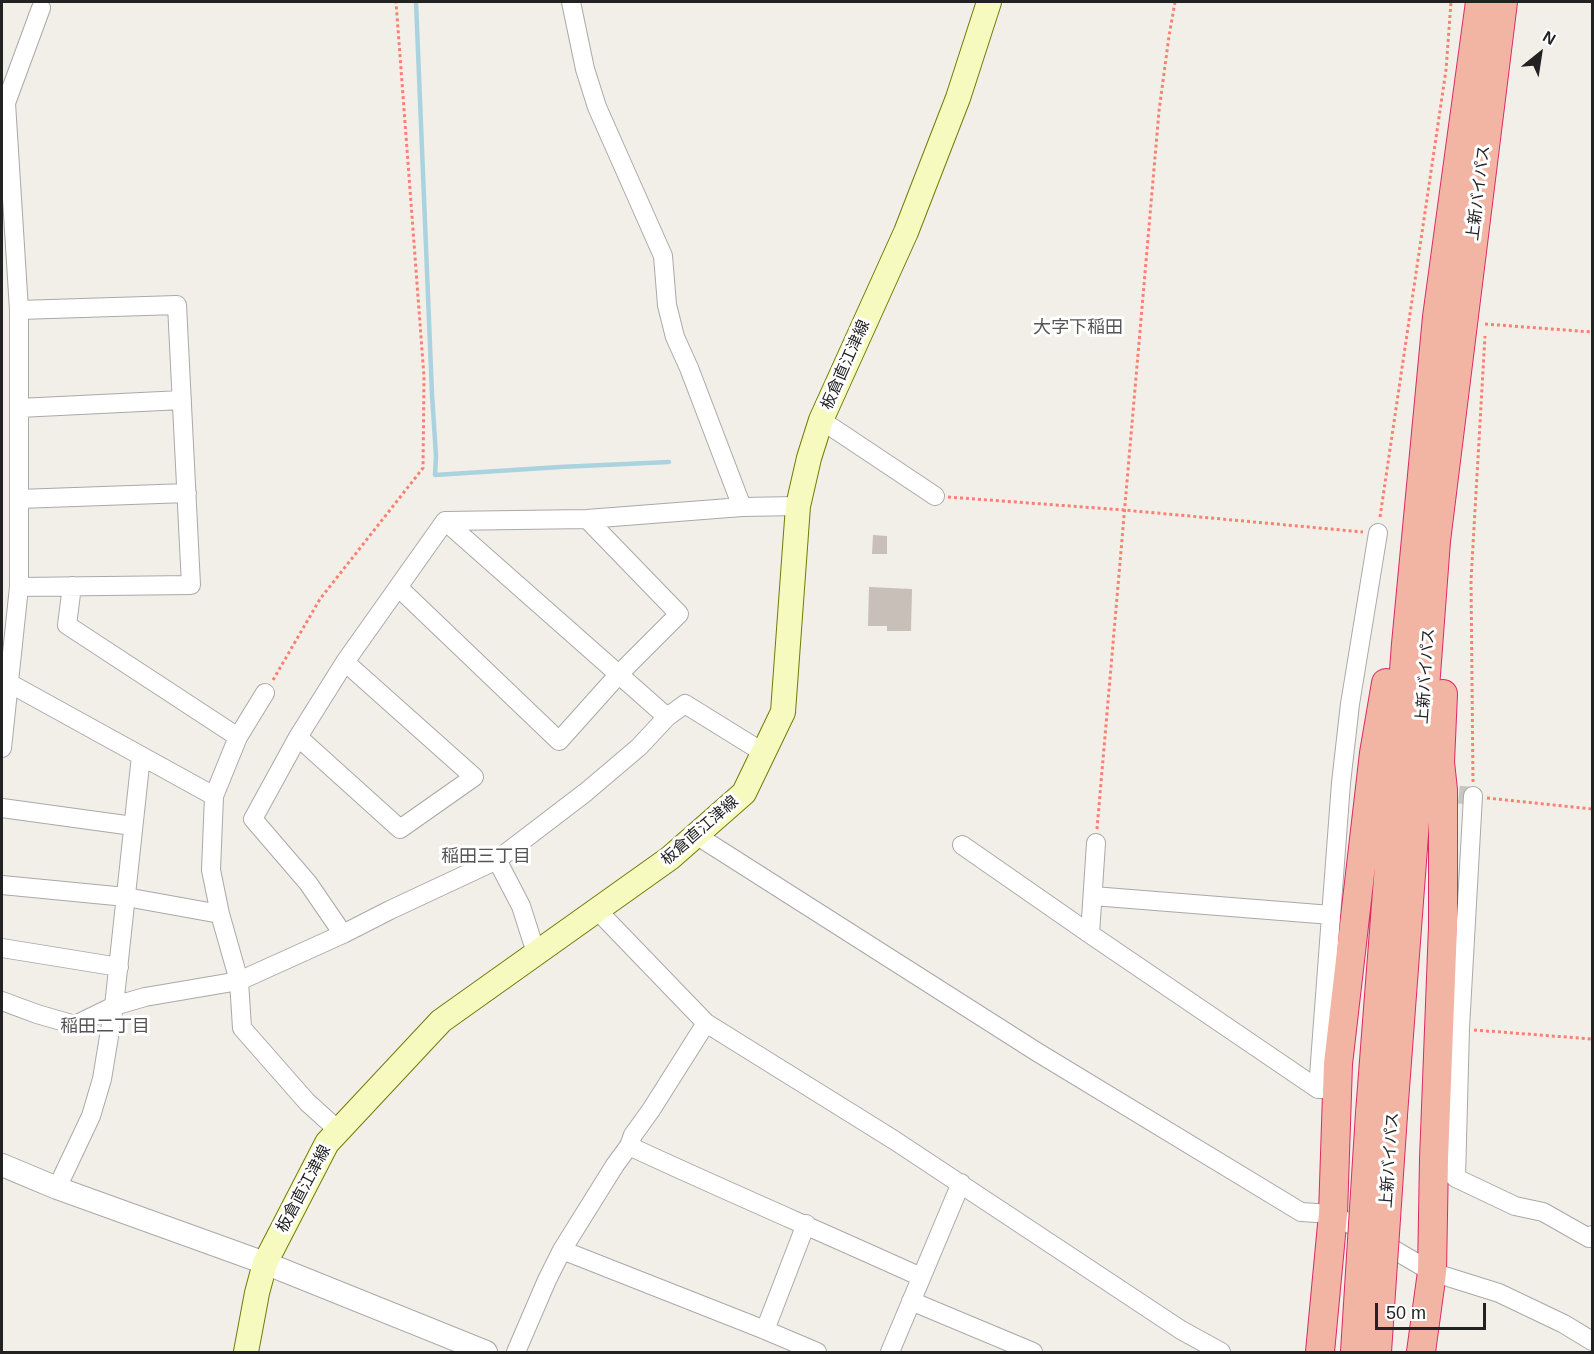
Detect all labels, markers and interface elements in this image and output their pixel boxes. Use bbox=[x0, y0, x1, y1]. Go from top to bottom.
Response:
north arrow bbox=[1510, 24, 1570, 84]
text: N bbox=[1540, 28, 1559, 48]
street label: 上新バイパス bbox=[1464, 144, 1494, 242]
street label: 板倉直江津線 bbox=[818, 317, 874, 413]
district label: 大字下稲田 bbox=[1033, 317, 1123, 339]
street label: 上新バイパス bbox=[1413, 627, 1439, 725]
street label: 板倉直江津線 bbox=[657, 792, 743, 870]
district label: 稲田三丁目 bbox=[441, 846, 531, 868]
district label: 稲田二丁目 bbox=[60, 1016, 150, 1038]
street label: 上新バイパス bbox=[1377, 1111, 1403, 1209]
street label: 板倉直江津線 bbox=[273, 1142, 335, 1236]
scale bar bbox=[1378, 1291, 1489, 1329]
text: 50 m bbox=[1386, 1303, 1426, 1323]

